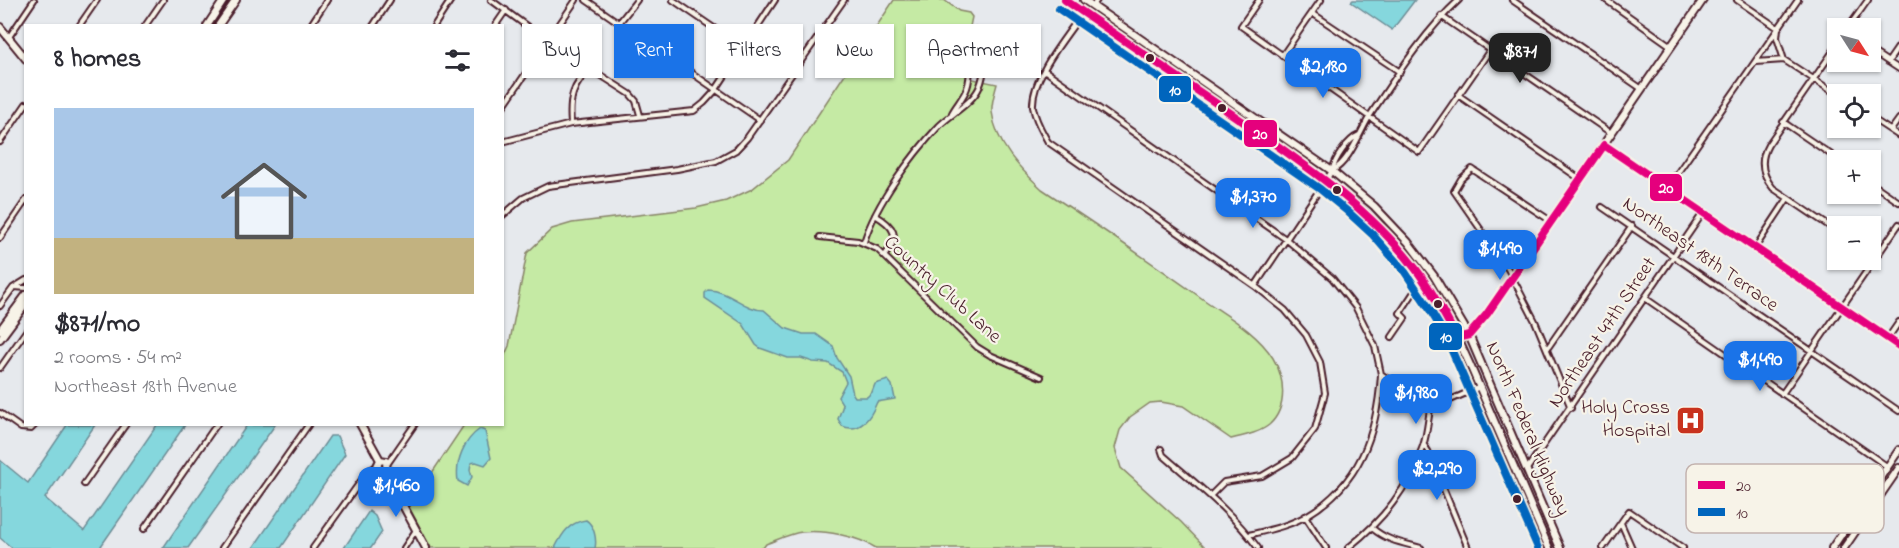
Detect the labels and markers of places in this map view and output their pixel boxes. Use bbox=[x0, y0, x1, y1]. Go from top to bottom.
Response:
pin: $871 bbox=[1484, 33, 1556, 84]
pin: $2,180 bbox=[1274, 48, 1372, 99]
unlabelled marker bbox=[1144, 52, 1156, 64]
unlabelled marker bbox=[1216, 102, 1228, 114]
pin: $1,370 bbox=[1204, 178, 1302, 229]
unlabelled marker bbox=[1331, 184, 1343, 196]
pin: $1,490 bbox=[1451, 230, 1549, 281]
unlabelled marker bbox=[1432, 298, 1444, 310]
pin: $1,490 bbox=[1711, 341, 1809, 392]
pin: $1,980 bbox=[1367, 374, 1465, 425]
place label: Holy Cross Hospital bbox=[1581, 394, 1670, 446]
hospital icon: Holy Cross Hospital bbox=[1675, 404, 1707, 436]
pin: $2,290 bbox=[1388, 450, 1486, 501]
pin: $1,460 bbox=[347, 467, 445, 518]
unlabelled marker bbox=[1511, 493, 1523, 505]

